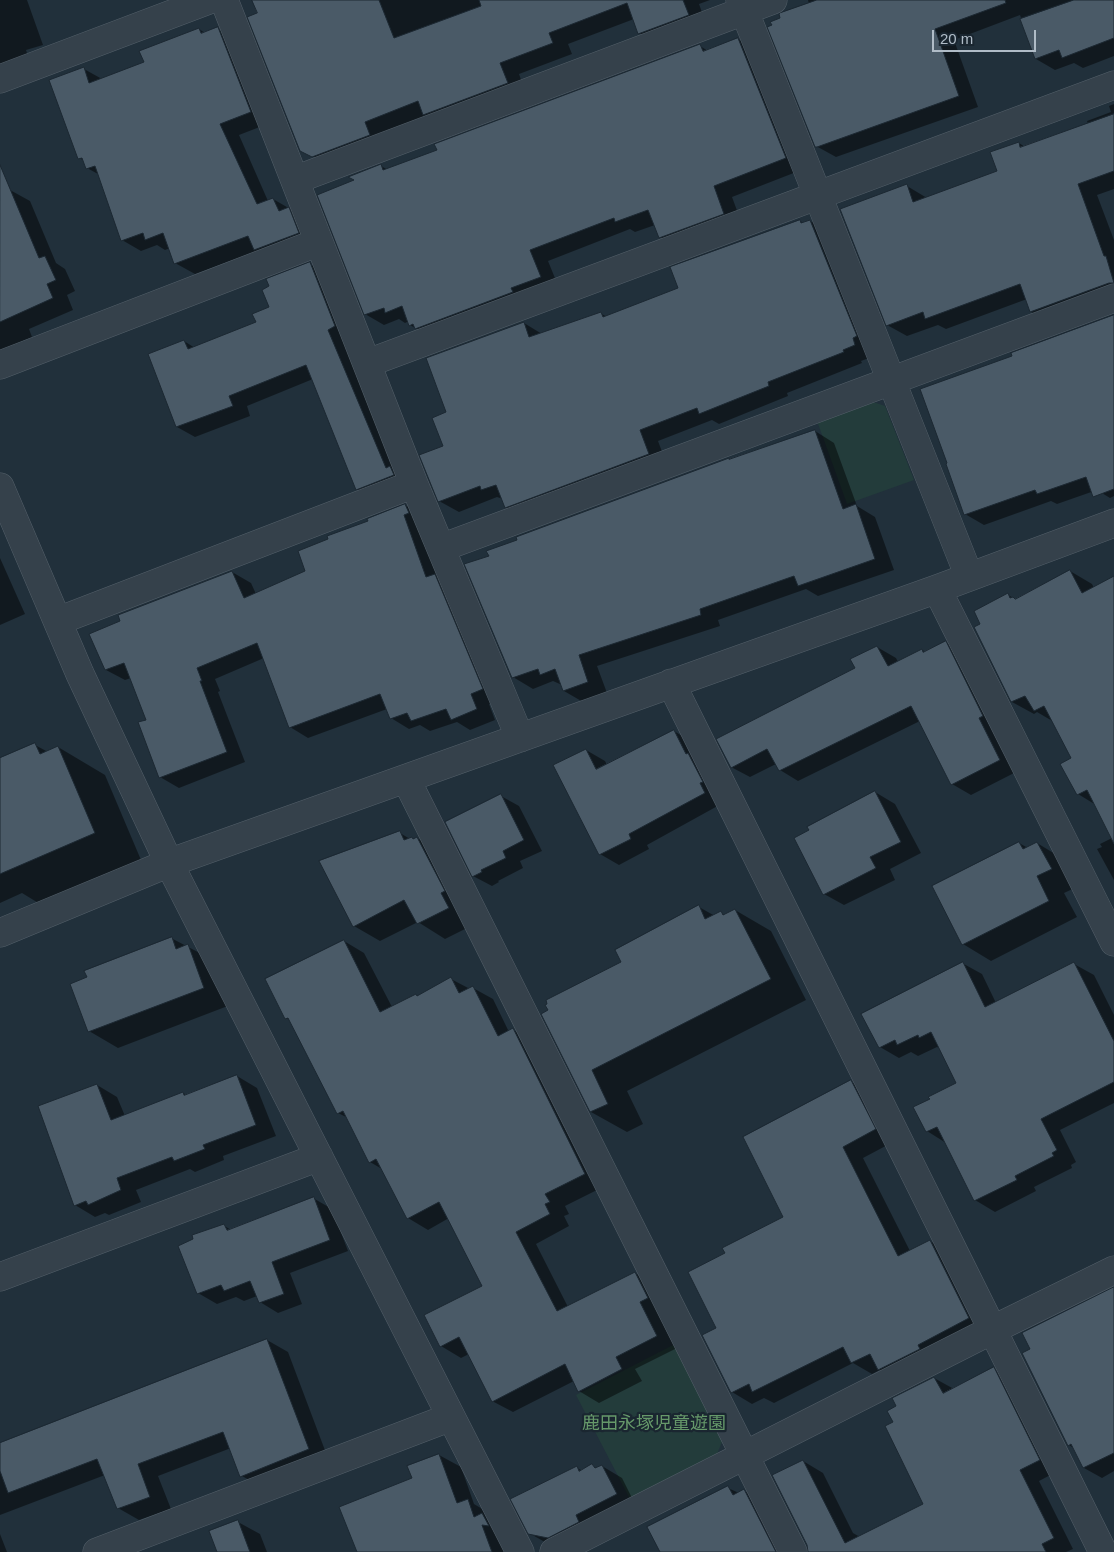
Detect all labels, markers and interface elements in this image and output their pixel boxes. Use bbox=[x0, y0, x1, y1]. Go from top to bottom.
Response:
scale bar bbox=[934, 20, 1038, 52]
text: 20 m bbox=[940, 30, 973, 47]
park label: 鹿田永塚児童遊園 bbox=[582, 1413, 726, 1435]

